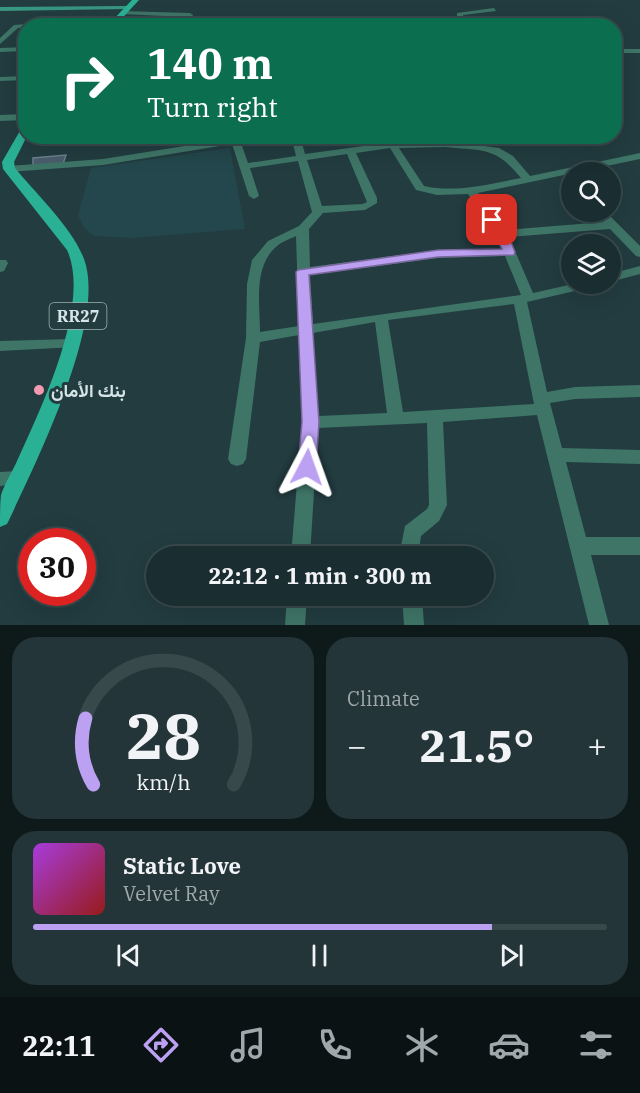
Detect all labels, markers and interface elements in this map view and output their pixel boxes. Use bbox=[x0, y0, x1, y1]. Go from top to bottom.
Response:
text: 140 m bbox=[147, 36, 273, 91]
icon: right bbox=[48, 42, 126, 120]
text: Turn right bbox=[147, 89, 278, 124]
map controls bbox=[561, 162, 621, 294]
button: search bbox=[561, 162, 621, 222]
pin bbox=[466, 194, 517, 245]
icon: arrive bbox=[475, 203, 508, 236]
button: layers bbox=[561, 234, 621, 294]
road number: RR27 bbox=[50, 303, 106, 329]
place label: بنك الأمان bbox=[51, 379, 126, 402]
marker: بنك الأمان bbox=[32, 383, 46, 397]
position arrow bbox=[275, 435, 339, 499]
speed limit sign: 30 bbox=[18, 528, 96, 606]
text: 22:12 · 1 min · 300 m bbox=[208, 561, 432, 590]
text: Climate bbox=[347, 685, 420, 712]
text: 28 bbox=[126, 695, 200, 776]
text: 21.5° bbox=[420, 716, 534, 774]
text: − bbox=[347, 724, 367, 767]
text: + bbox=[587, 724, 607, 767]
text: km/h bbox=[136, 768, 190, 796]
text: Static Love bbox=[123, 851, 241, 880]
text: Velvet Ray bbox=[123, 880, 220, 907]
icon: previous bbox=[112, 939, 145, 972]
icon: pause bbox=[303, 939, 336, 972]
icon: next bbox=[495, 939, 528, 972]
icon: directions bbox=[140, 1024, 182, 1066]
icon: music bbox=[227, 1024, 269, 1066]
icon: phone bbox=[314, 1024, 356, 1066]
icon: climate bbox=[401, 1024, 443, 1066]
icon: car bbox=[488, 1024, 530, 1066]
icon: filters bbox=[575, 1024, 617, 1066]
text: 22:11 bbox=[23, 1028, 95, 1063]

